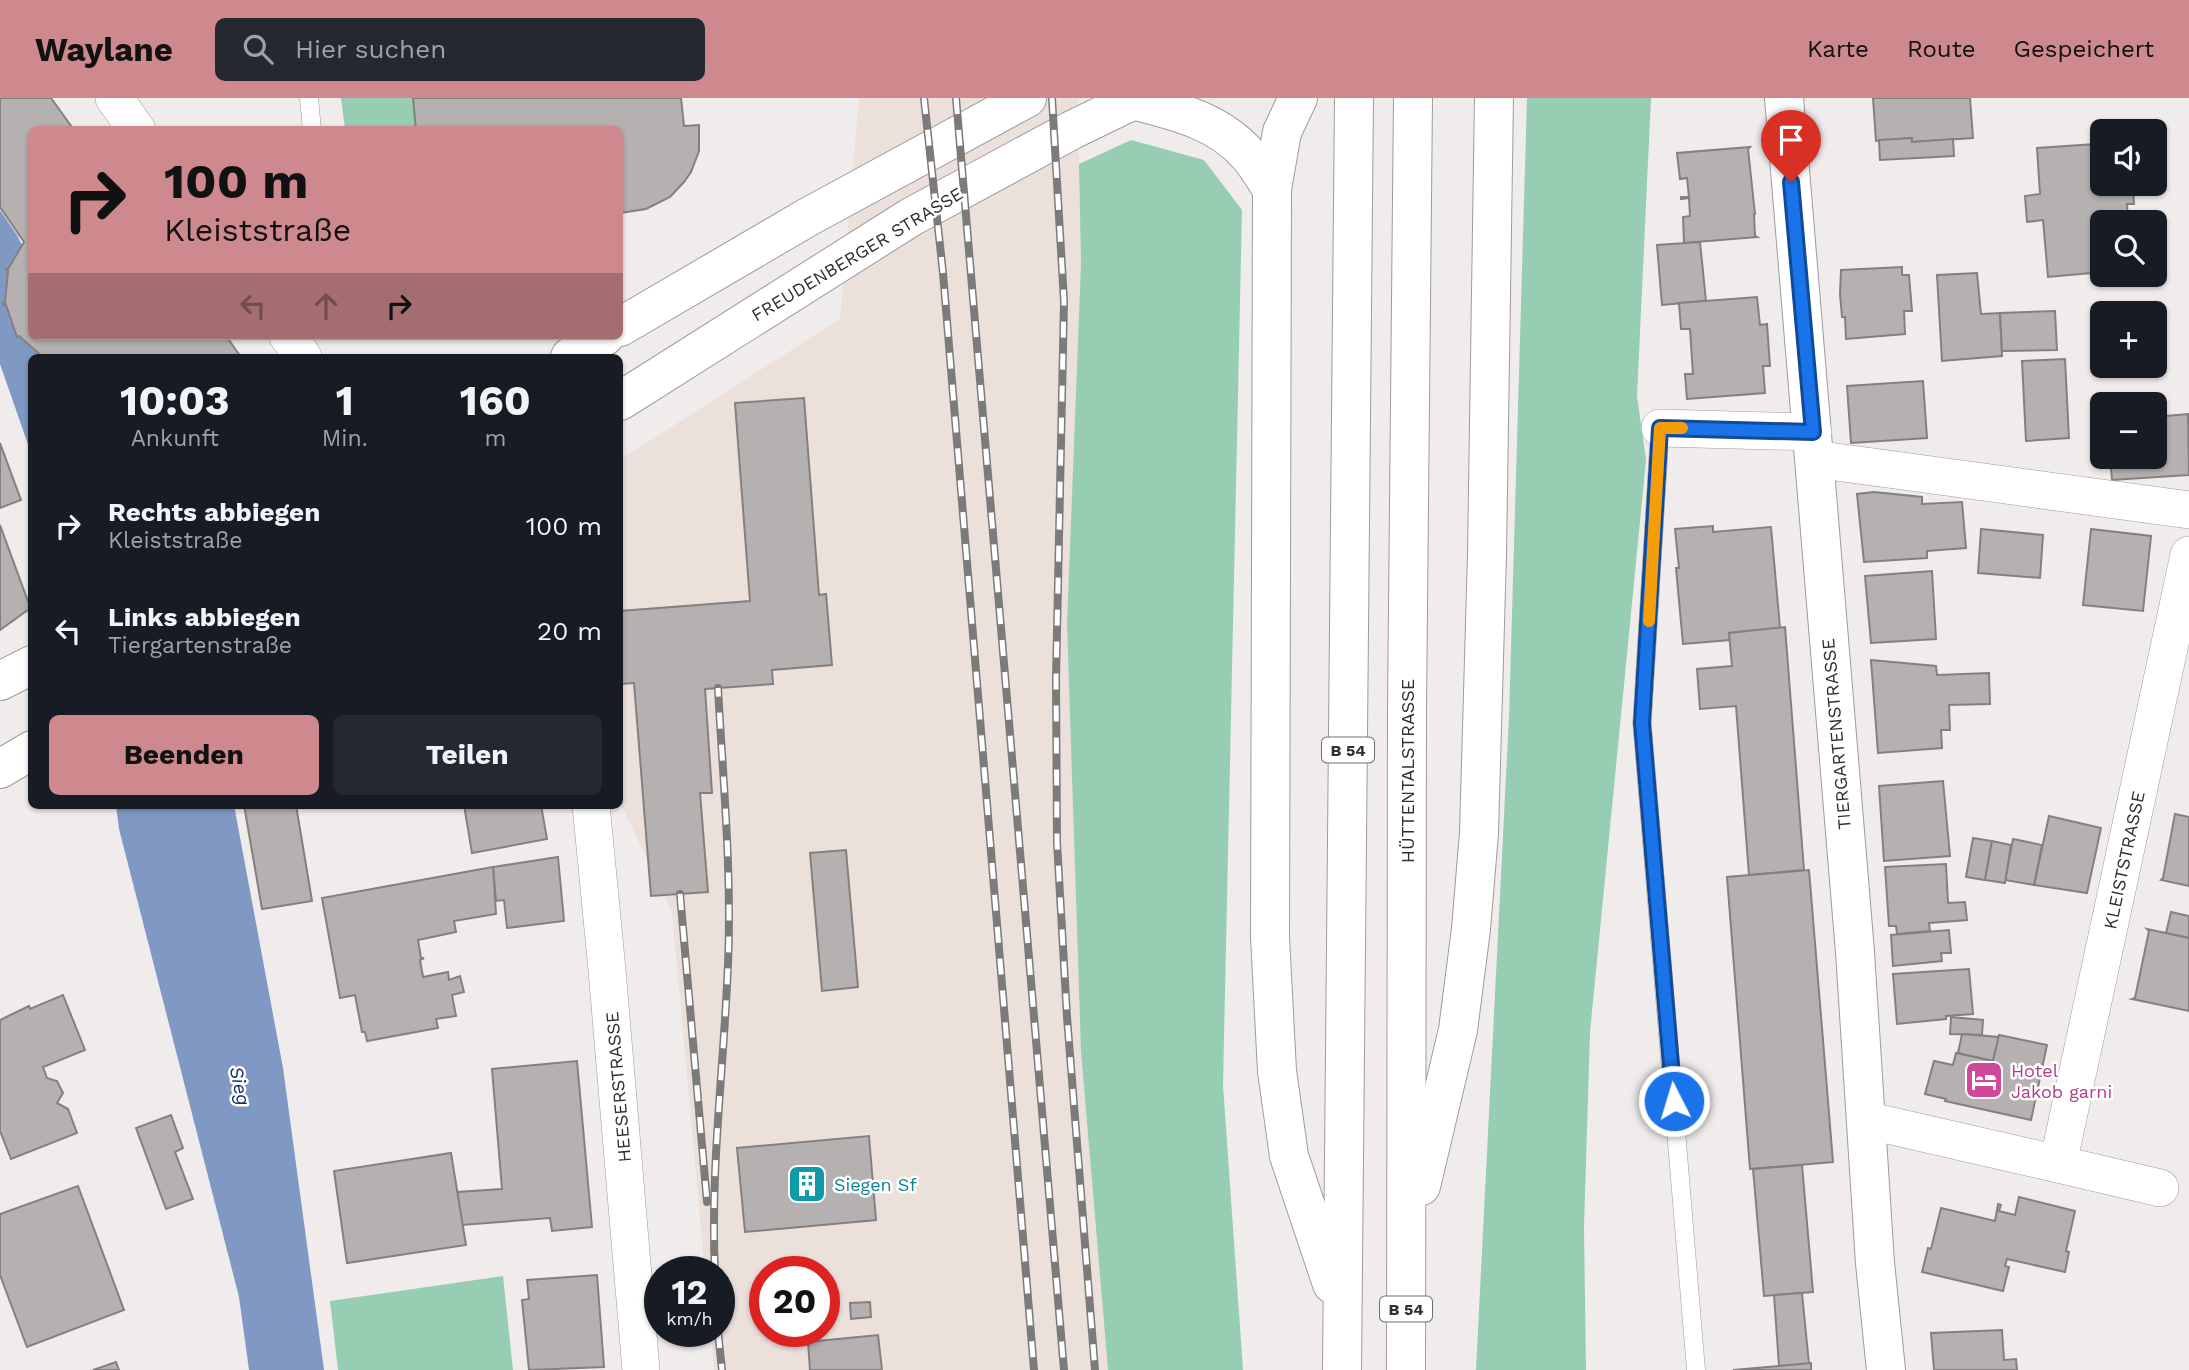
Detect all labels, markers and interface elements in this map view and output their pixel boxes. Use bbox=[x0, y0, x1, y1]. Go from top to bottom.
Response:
search box bbox=[215, 18, 705, 81]
text: Waylane bbox=[35, 30, 173, 69]
icon: search bbox=[239, 30, 277, 68]
text: Hier suchen bbox=[295, 34, 446, 64]
text: Karte bbox=[1807, 35, 1869, 63]
text: Route bbox=[1907, 35, 1976, 63]
text: Gespeichert bbox=[2014, 35, 2154, 63]
pin bbox=[1761, 110, 1821, 182]
map controls bbox=[2090, 119, 2167, 469]
button: sound bbox=[2090, 119, 2167, 196]
icon: arrive bbox=[1772, 121, 1810, 159]
text: 100 m bbox=[164, 152, 308, 210]
icon: right bbox=[49, 154, 140, 245]
street label: FREUDENBERGER STRASSE bbox=[748, 182, 966, 326]
button: search bbox=[2090, 210, 2167, 287]
text: Kleiststraße bbox=[164, 211, 351, 249]
icon: left bbox=[234, 287, 272, 325]
icon: ahead bbox=[307, 287, 345, 325]
icon: right bbox=[380, 287, 418, 325]
button: + bbox=[2090, 301, 2167, 378]
text: 10:03 bbox=[120, 376, 230, 425]
text: 1 bbox=[336, 376, 354, 425]
text: 160 bbox=[460, 376, 531, 425]
button: − bbox=[2090, 392, 2167, 469]
text: Ankunft bbox=[131, 425, 219, 452]
text: Min. bbox=[322, 425, 368, 452]
text: m bbox=[484, 425, 506, 452]
text: Rechts abbiegen bbox=[108, 497, 320, 527]
icon: right bbox=[49, 507, 87, 545]
text: 100 m bbox=[526, 511, 602, 541]
text: Kleiststraße bbox=[108, 527, 243, 554]
text: Links abbiegen bbox=[108, 602, 301, 632]
icon: left bbox=[49, 612, 87, 650]
text: 20 m bbox=[537, 616, 602, 646]
text: Tiergartenstraße bbox=[108, 632, 292, 659]
street label: TIERGARTENSTRASSE bbox=[1817, 638, 1855, 830]
street label: HÜTTENTALSTRASSE bbox=[1397, 679, 1418, 863]
button: Beenden bbox=[49, 715, 319, 795]
button: Teilen bbox=[333, 715, 602, 795]
road number: B 54 bbox=[1322, 737, 1374, 762]
street label: KLEISTSTRASSE bbox=[2099, 789, 2149, 931]
street label: HEESERSTRASSE bbox=[601, 1011, 635, 1163]
hotel icon: Hotel Jakob garni bbox=[1963, 1059, 2005, 1101]
place label: Hotel Jakob garni bbox=[2011, 1060, 2112, 1102]
water label: Sieg bbox=[225, 1064, 255, 1108]
position arrow bbox=[1637, 1064, 1711, 1138]
building icon: Siegen Sf bbox=[786, 1163, 828, 1205]
place label: Siegen Sf bbox=[834, 1174, 916, 1195]
speed limit sign: 20 bbox=[749, 1256, 840, 1347]
text: 12 bbox=[672, 1271, 707, 1313]
road number: B 54 bbox=[1380, 1296, 1432, 1322]
text: km/h bbox=[666, 1308, 713, 1329]

